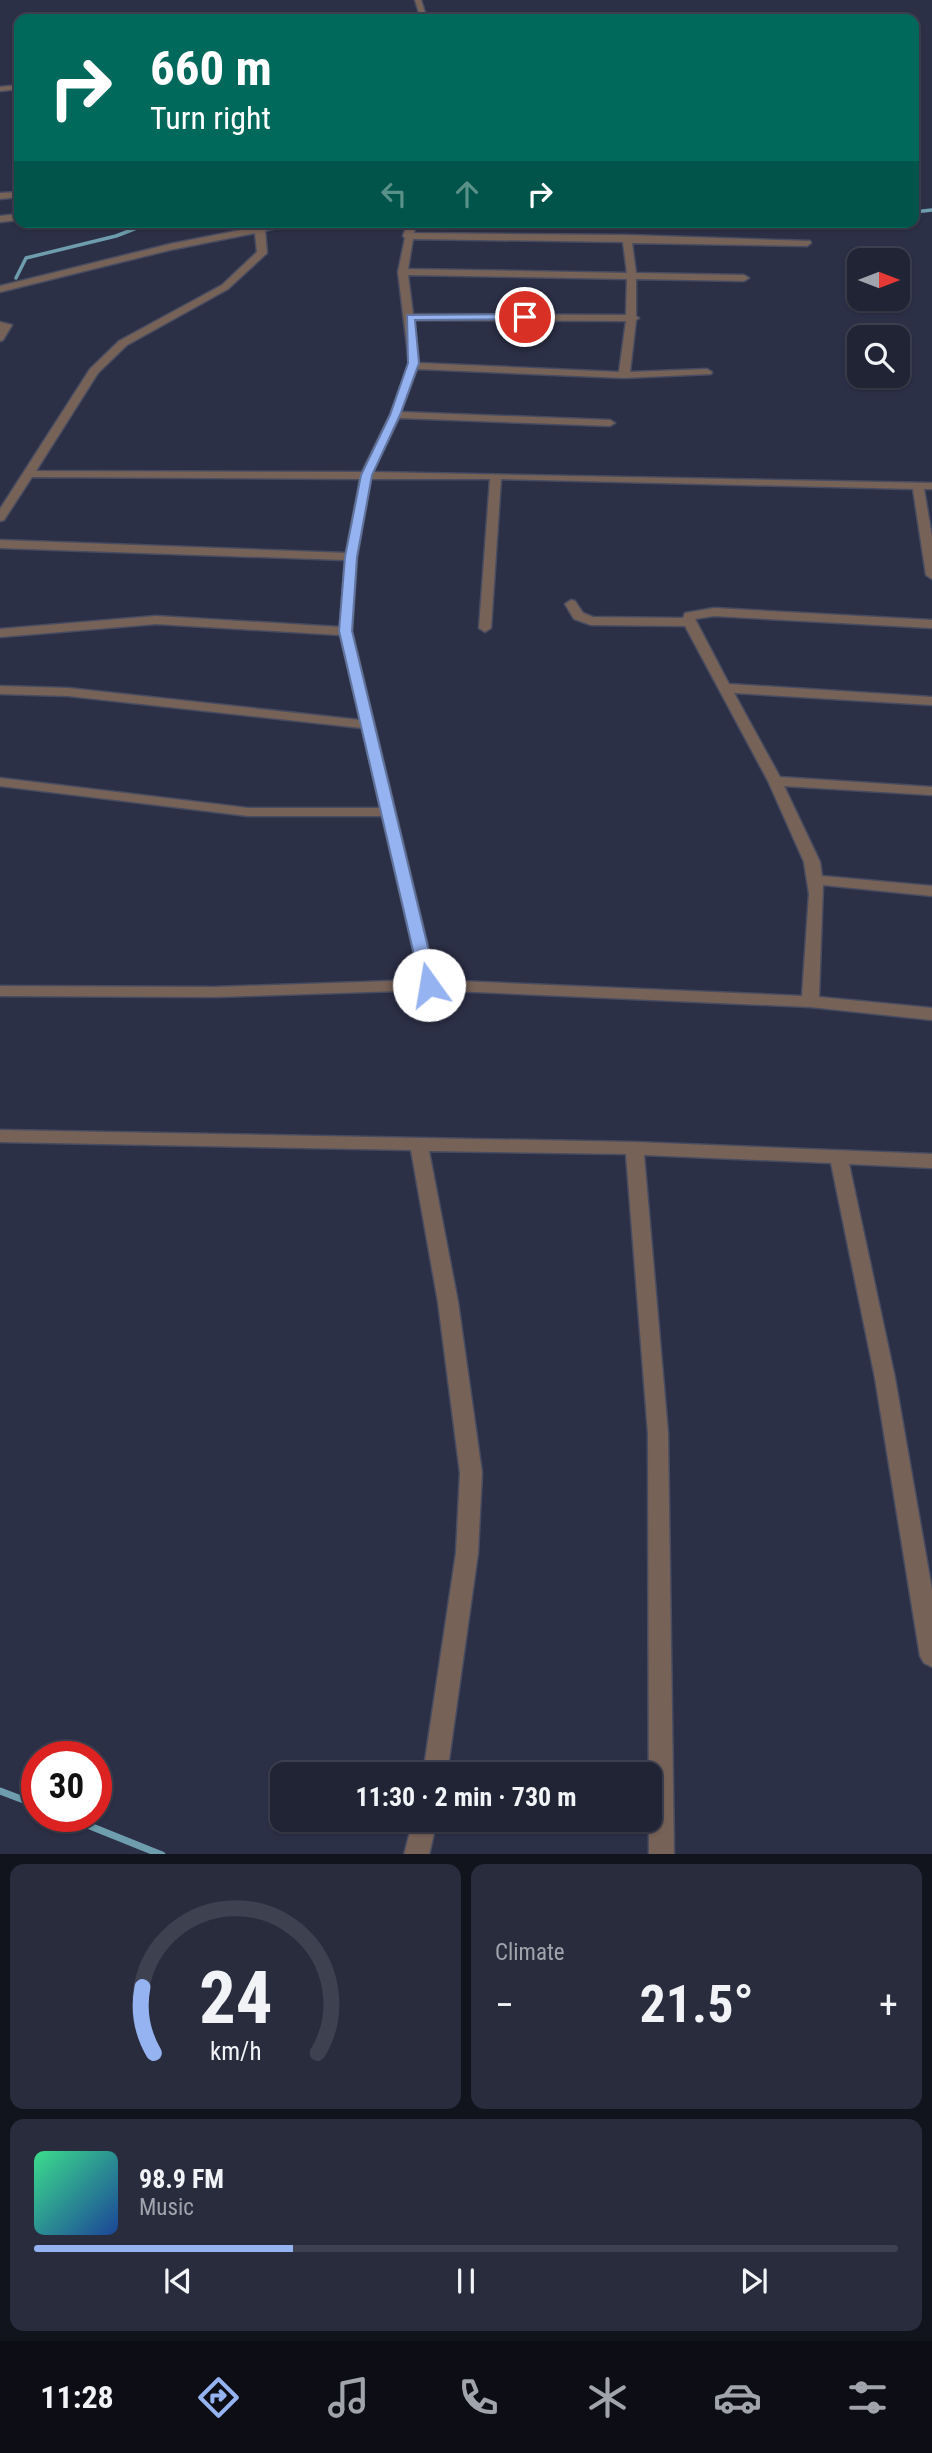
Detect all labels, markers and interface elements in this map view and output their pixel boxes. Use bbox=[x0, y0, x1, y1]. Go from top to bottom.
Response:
text: 660 m bbox=[150, 40, 272, 97]
icon: right bbox=[35, 42, 126, 133]
text: Turn right bbox=[150, 99, 271, 137]
icon: left bbox=[375, 175, 413, 213]
icon: ahead bbox=[448, 175, 486, 213]
icon: right bbox=[521, 175, 559, 213]
north arrow bbox=[847, 248, 910, 312]
map controls bbox=[847, 248, 910, 388]
pin bbox=[495, 287, 555, 347]
icon: arrive bbox=[506, 298, 544, 336]
button: search bbox=[847, 325, 910, 388]
position arrow bbox=[392, 948, 466, 1022]
speed limit sign: 30 bbox=[21, 1741, 112, 1832]
text: 11:30 · 2 min · 730 m bbox=[356, 1782, 576, 1812]
text: Climate bbox=[495, 1939, 565, 1966]
text: 24 bbox=[199, 1955, 272, 2041]
text: 21.5° bbox=[639, 1974, 754, 2035]
text: − bbox=[495, 1983, 514, 2027]
text: + bbox=[879, 1983, 898, 2027]
text: km/h bbox=[210, 2036, 261, 2065]
text: 98.9 FM bbox=[139, 2164, 224, 2194]
text: Music bbox=[139, 2194, 194, 2221]
icon: previous bbox=[159, 2262, 197, 2300]
icon: pause bbox=[447, 2262, 485, 2300]
icon: next bbox=[735, 2262, 773, 2300]
icon: directions bbox=[194, 2373, 243, 2422]
icon: music bbox=[324, 2373, 373, 2422]
icon: phone bbox=[454, 2373, 503, 2422]
icon: climate bbox=[583, 2373, 632, 2422]
icon: car bbox=[713, 2373, 762, 2422]
icon: filters bbox=[843, 2373, 892, 2422]
text: 11:28 bbox=[40, 2378, 114, 2416]

